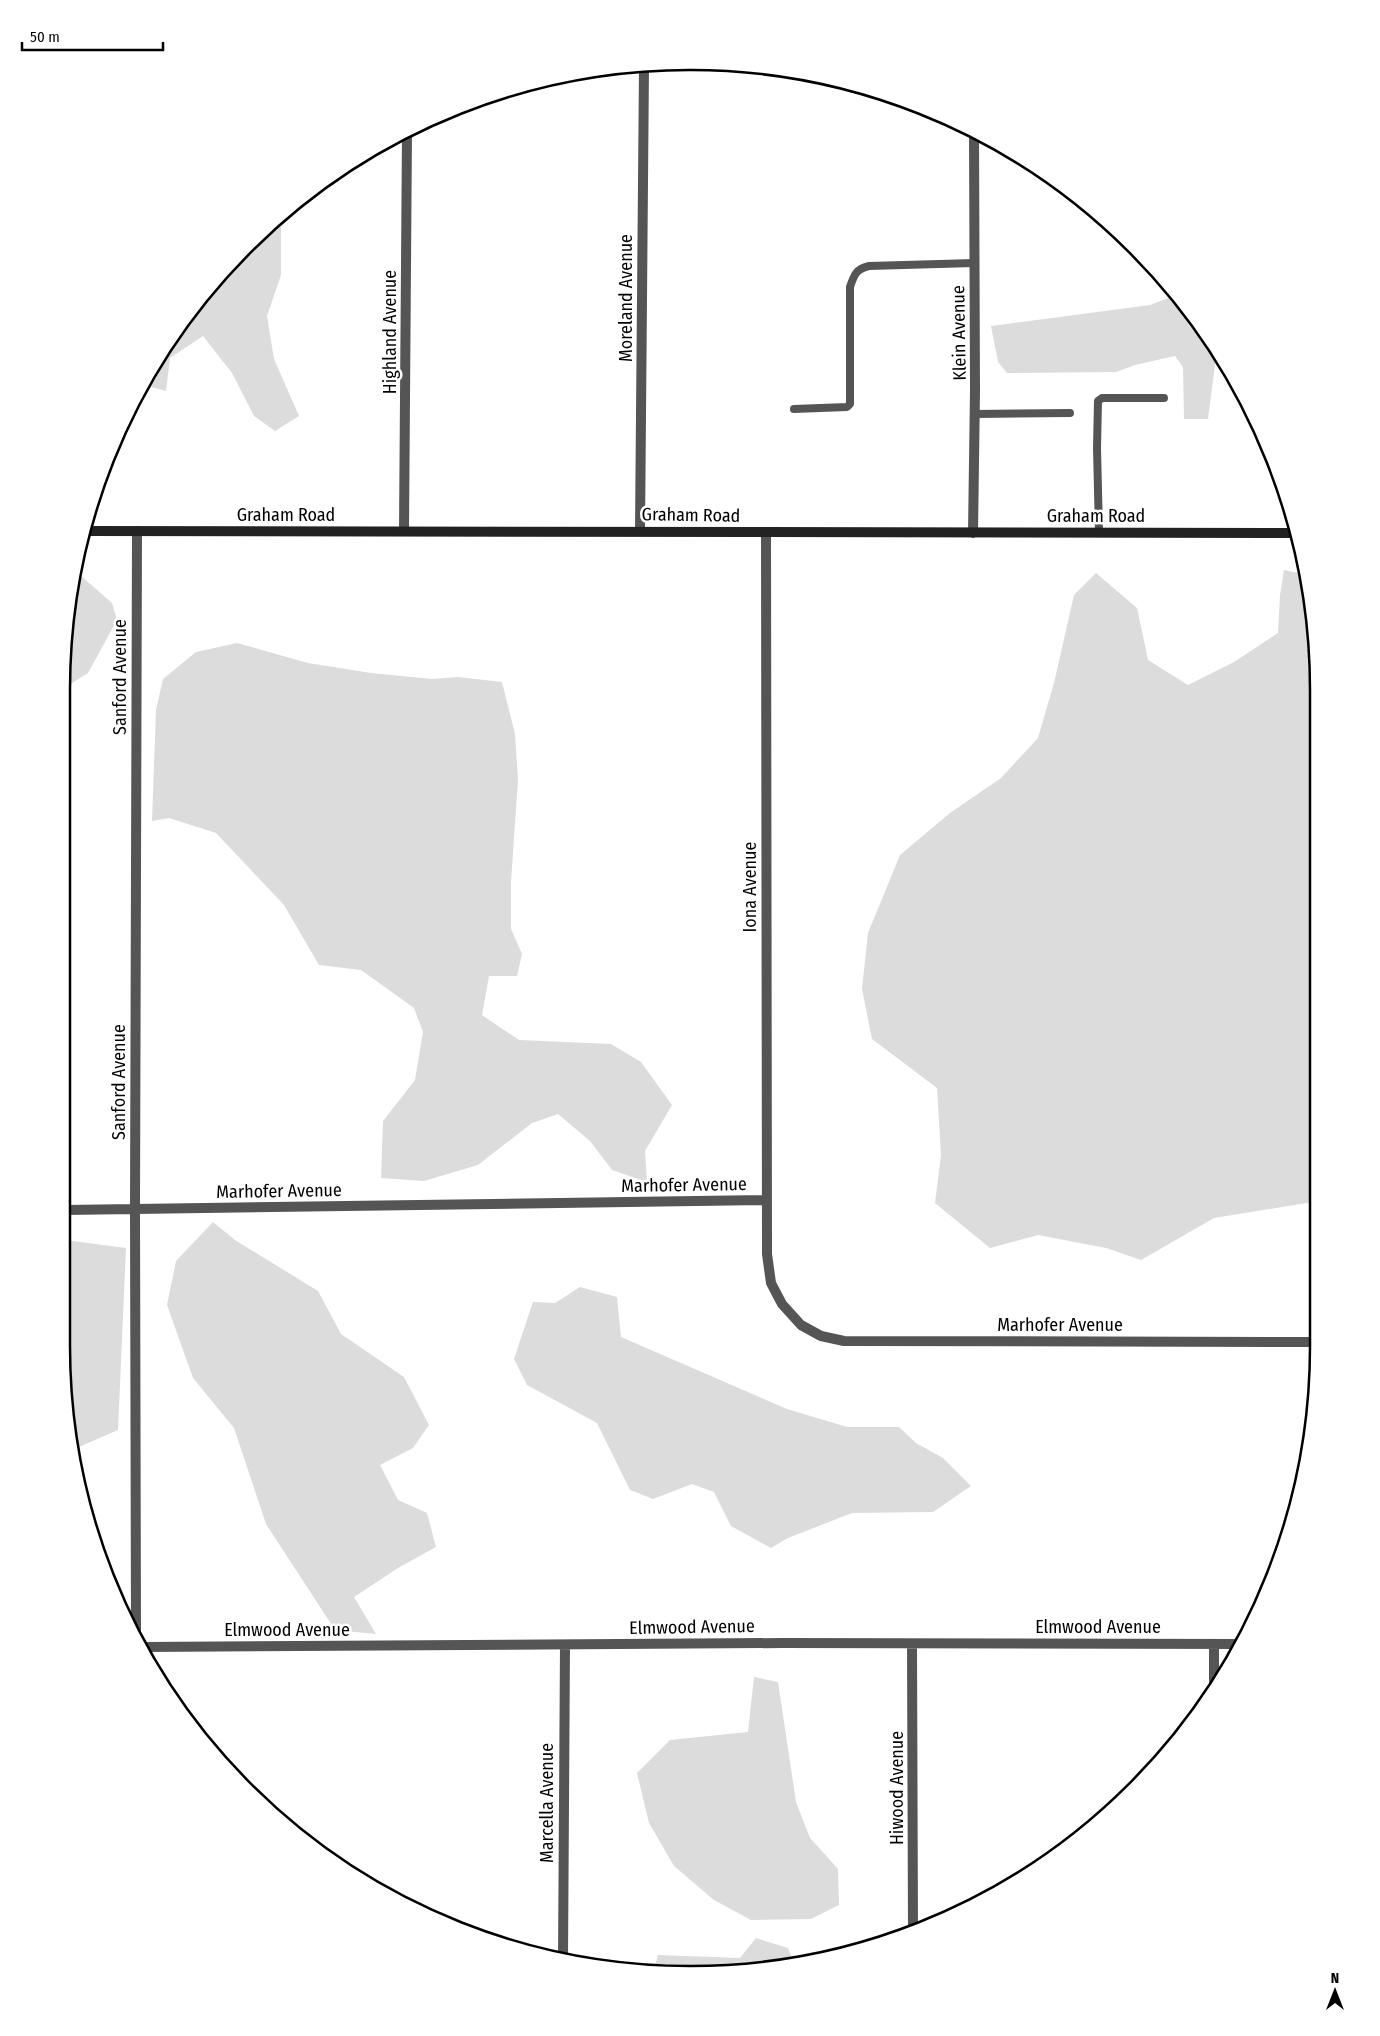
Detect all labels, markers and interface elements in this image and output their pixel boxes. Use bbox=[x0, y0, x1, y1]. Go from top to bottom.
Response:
scale bar bbox=[22, 20, 164, 52]
text: 50 m bbox=[30, 28, 60, 46]
street label: Moreland Avenue bbox=[615, 234, 637, 362]
street label: Highland Avenue bbox=[379, 270, 401, 394]
street label: Klein Avenue bbox=[947, 285, 971, 381]
street label: Graham Road bbox=[642, 503, 740, 527]
street label: Graham Road bbox=[237, 504, 335, 526]
street label: Graham Road bbox=[1047, 505, 1145, 527]
street label: Sanford Avenue bbox=[109, 619, 131, 735]
street label: Iona Avenue bbox=[739, 841, 761, 932]
street label: Sanford Avenue bbox=[108, 1024, 130, 1140]
street label: Marhofer Avenue bbox=[621, 1173, 747, 1197]
street label: Marhofer Avenue bbox=[216, 1179, 342, 1203]
street label: Marhofer Avenue bbox=[997, 1314, 1123, 1336]
street label: Elmwood Avenue bbox=[629, 1615, 755, 1639]
street label: Elmwood Avenue bbox=[1035, 1616, 1161, 1638]
street label: Elmwood Avenue bbox=[224, 1619, 350, 1641]
street label: Hiwood Avenue bbox=[886, 1731, 908, 1845]
street label: Marcella Avenue bbox=[536, 1743, 558, 1863]
north arrow bbox=[1310, 1966, 1360, 2016]
text: N bbox=[1331, 1970, 1339, 1987]

